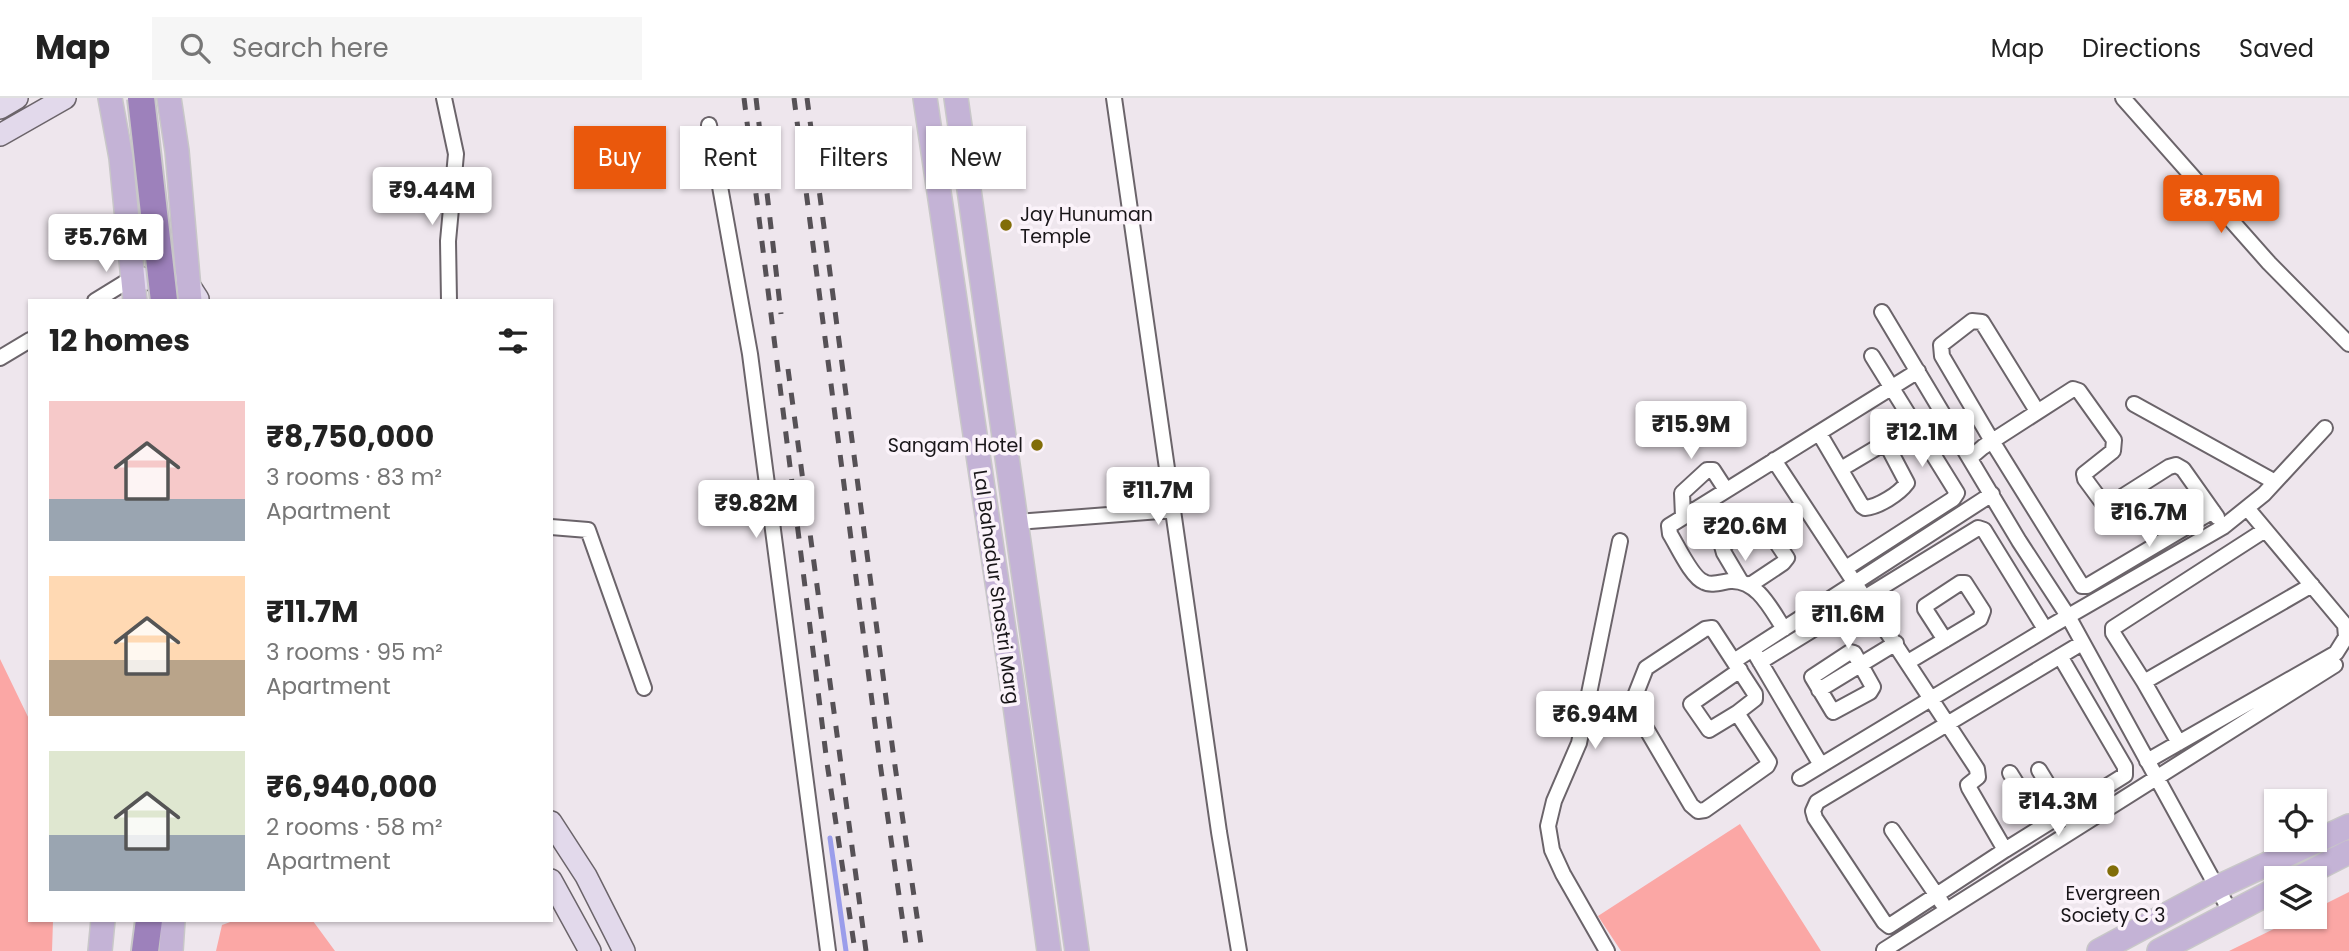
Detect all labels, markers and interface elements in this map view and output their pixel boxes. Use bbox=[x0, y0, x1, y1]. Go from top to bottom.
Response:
search box bbox=[152, 17, 642, 80]
text: Map bbox=[35, 24, 110, 71]
icon: search bbox=[176, 29, 214, 67]
text: Search here bbox=[232, 30, 389, 66]
text: Map bbox=[1991, 32, 2044, 65]
text: Directions bbox=[2082, 32, 2201, 65]
text: Saved bbox=[2239, 32, 2314, 65]
chip: Buy bbox=[574, 126, 666, 189]
chip: Rent bbox=[680, 126, 781, 189]
chip: Filters bbox=[795, 126, 912, 189]
chip: New bbox=[926, 126, 1026, 189]
pin: ₹9.44M bbox=[375, 167, 489, 227]
text: ₹9.44M bbox=[389, 174, 475, 206]
pin: ₹8.75M bbox=[2164, 176, 2278, 235]
text: ₹8.75M bbox=[2179, 182, 2263, 214]
place label: Jay Hunuman Temple bbox=[1020, 201, 1153, 250]
pin: ₹5.76M bbox=[49, 214, 163, 274]
marker: Jay Hunuman Temple bbox=[998, 217, 1014, 233]
text: ₹5.76M bbox=[64, 221, 148, 253]
text: 12 homes bbox=[49, 319, 190, 362]
icon: filters bbox=[494, 322, 532, 360]
pin: ₹15.9M bbox=[1634, 402, 1748, 461]
text: ₹15.9M bbox=[1651, 408, 1731, 440]
pin: ₹12.1M bbox=[1865, 410, 1979, 469]
text: ₹8,750,000 bbox=[266, 415, 434, 458]
text: ₹12.1M bbox=[1886, 416, 1958, 448]
icon: home bbox=[105, 429, 189, 513]
place label: Sangam Hotel bbox=[888, 432, 1023, 459]
marker: Sangam Hotel bbox=[1029, 437, 1045, 453]
text: 3 rooms · 83 m² bbox=[266, 461, 442, 493]
street label: Lal Bahadur Shastri Marg bbox=[967, 468, 1026, 706]
pin: ₹11.7M bbox=[1101, 468, 1215, 527]
text: ₹11.7M bbox=[1123, 474, 1193, 506]
pin: ₹9.82M bbox=[699, 480, 813, 540]
text: ₹9.82M bbox=[714, 487, 798, 519]
pin: ₹16.7M bbox=[2092, 490, 2206, 549]
text: Apartment bbox=[266, 495, 391, 527]
text: ₹16.7M bbox=[2111, 496, 2187, 528]
pin: ₹20.6M bbox=[1688, 504, 1802, 563]
text: ₹20.6M bbox=[1703, 510, 1787, 542]
text: ₹11.7M bbox=[266, 590, 359, 633]
pin: ₹11.6M bbox=[1791, 592, 1905, 651]
text: ₹11.6M bbox=[1811, 598, 1885, 630]
icon: home bbox=[105, 604, 189, 688]
text: 3 rooms · 95 m² bbox=[266, 636, 443, 668]
text: Apartment bbox=[266, 670, 391, 702]
pin: ₹6.94M bbox=[1538, 692, 1652, 751]
text: ₹6.94M bbox=[1552, 698, 1638, 730]
text: ₹6,940,000 bbox=[266, 765, 437, 808]
pin: ₹14.3M bbox=[2001, 778, 2115, 838]
icon: home bbox=[105, 779, 189, 863]
text: ₹14.3M bbox=[2018, 785, 2098, 817]
map controls bbox=[2264, 789, 2327, 929]
button: locate bbox=[2264, 789, 2327, 852]
text: 2 rooms · 58 m² bbox=[266, 811, 443, 843]
text: Apartment bbox=[266, 845, 391, 877]
marker: Evergreen Society C 3 bbox=[2105, 863, 2121, 879]
button: layers bbox=[2264, 866, 2327, 929]
place label: Evergreen Society C 3 bbox=[2061, 880, 2165, 929]

